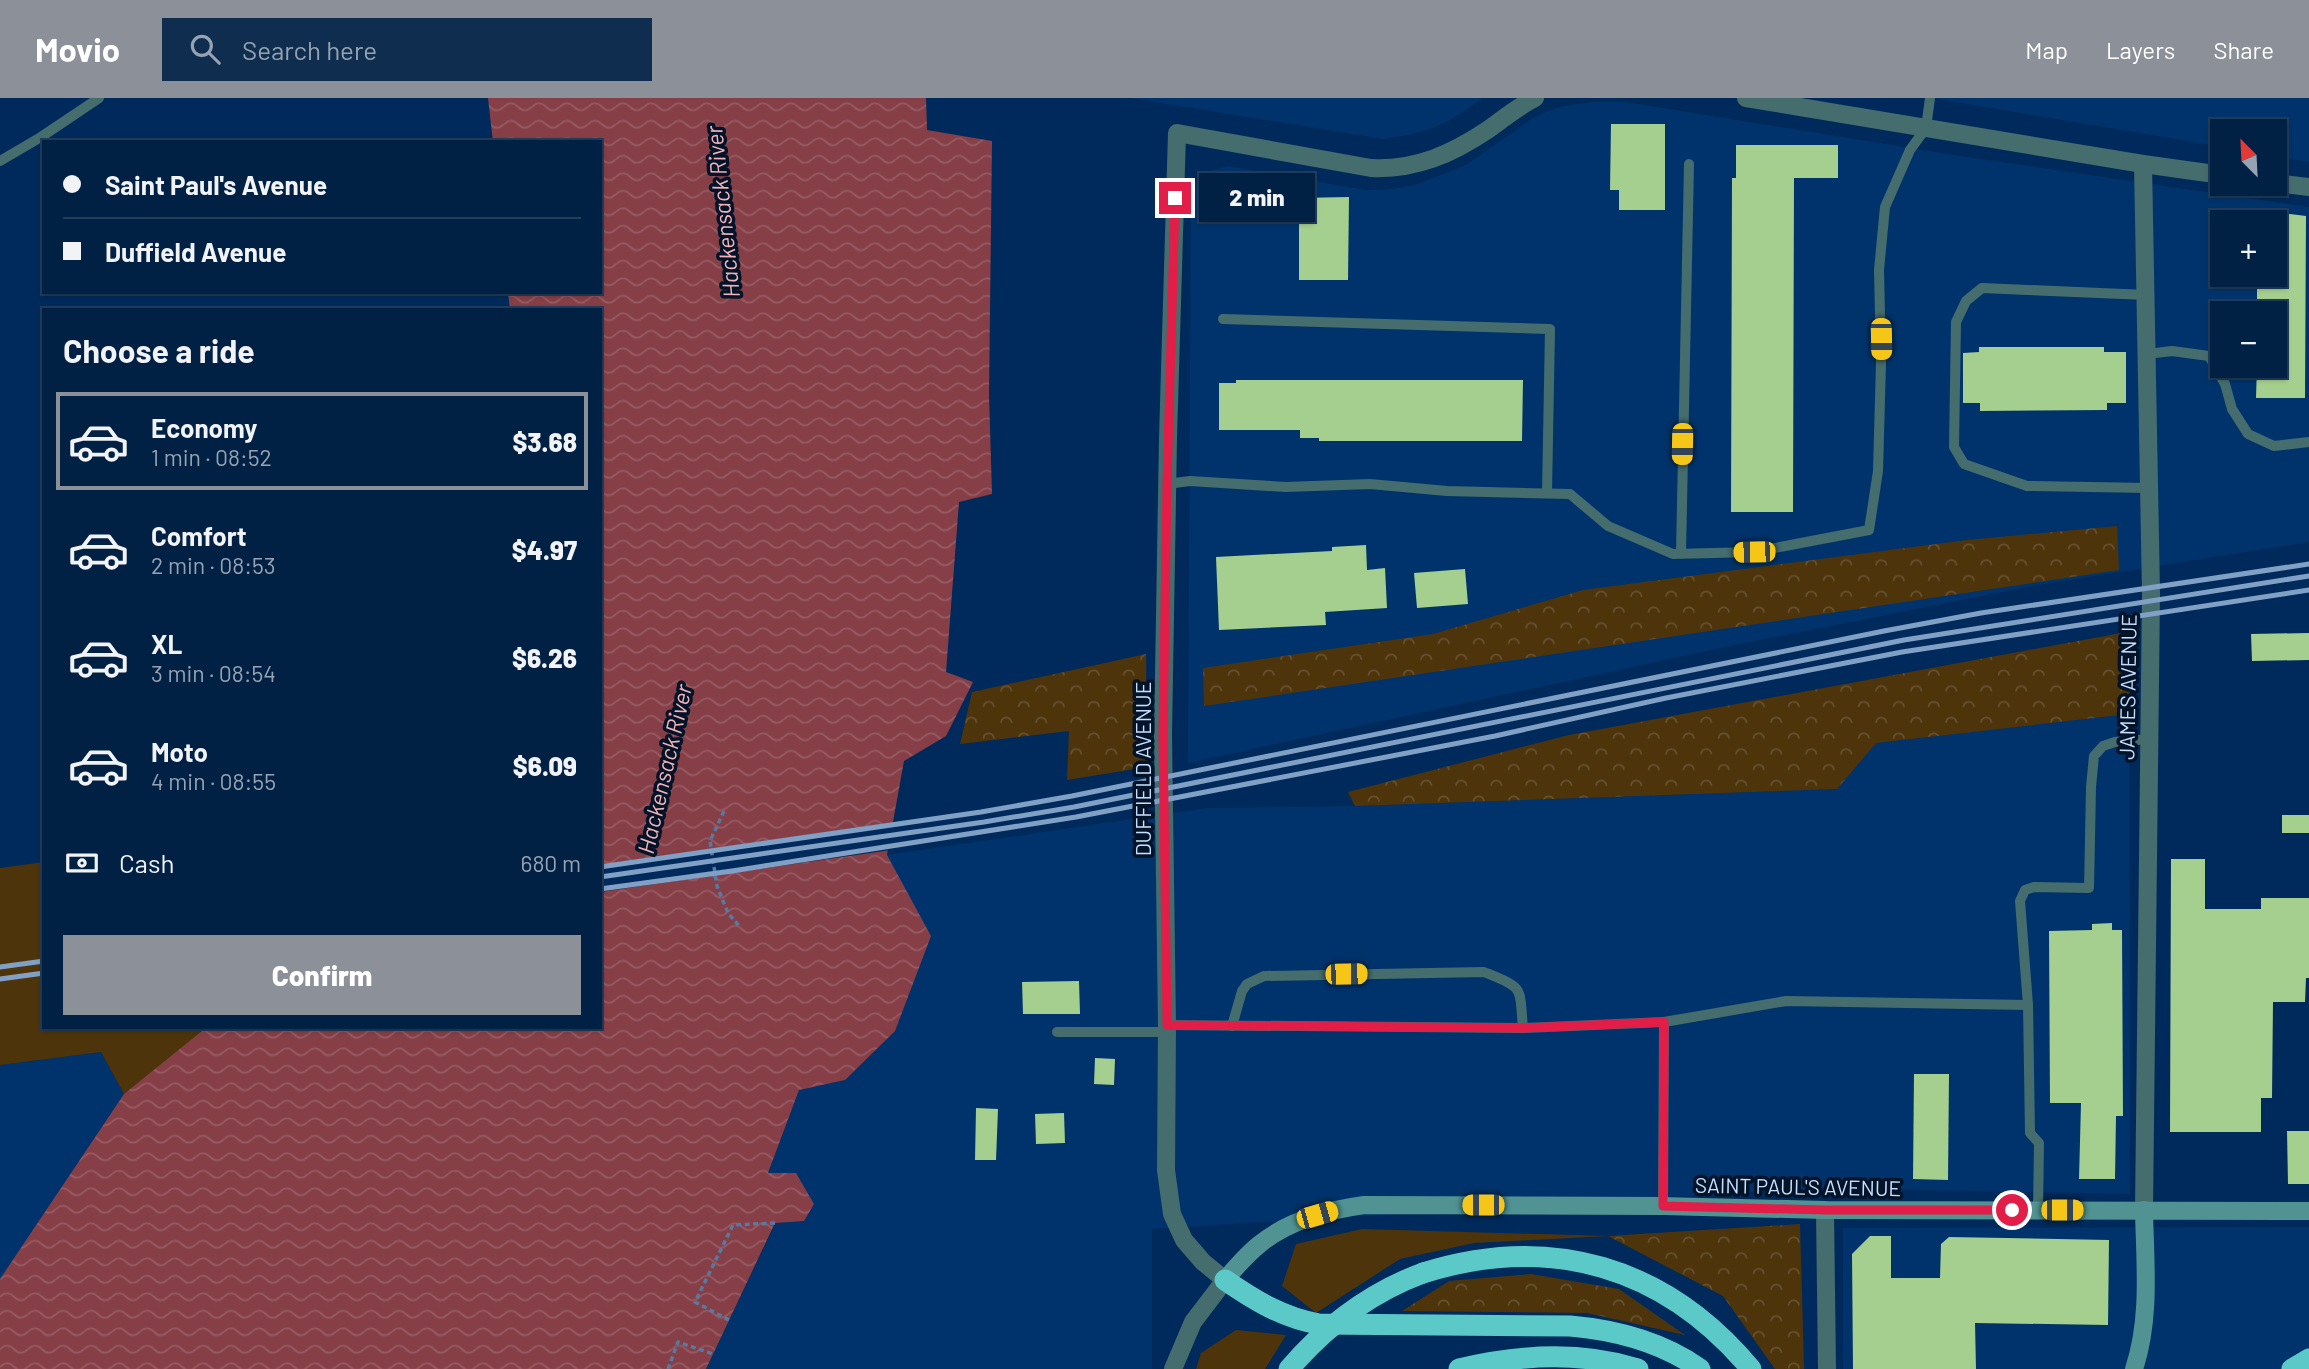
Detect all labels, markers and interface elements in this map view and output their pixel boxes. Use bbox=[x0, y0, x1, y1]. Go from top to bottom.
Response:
search box bbox=[162, 18, 652, 81]
text: Movio bbox=[35, 29, 120, 69]
icon: search bbox=[186, 30, 224, 68]
text: Search here bbox=[242, 34, 377, 65]
text: Map bbox=[2025, 35, 2068, 64]
text: Layers bbox=[2106, 35, 2175, 64]
text: Share bbox=[2213, 35, 2274, 64]
north arrow bbox=[2210, 119, 2287, 196]
map controls bbox=[2210, 119, 2287, 378]
water label: Hackensack River bbox=[699, 124, 745, 299]
text: Saint Paul's Avenue bbox=[105, 169, 327, 200]
callout: 2 min bbox=[1200, 174, 1315, 222]
route end bbox=[1159, 182, 1191, 214]
text: 2 min bbox=[1229, 183, 1285, 211]
button: + bbox=[2210, 210, 2287, 287]
text: Duffield Avenue bbox=[105, 236, 286, 267]
button: − bbox=[2210, 301, 2287, 378]
car bbox=[1871, 318, 1892, 360]
text: Choose a ride bbox=[63, 331, 255, 369]
icon: car bbox=[67, 410, 130, 473]
text: Economy bbox=[151, 412, 257, 443]
car bbox=[1672, 423, 1693, 465]
text: $3.68 bbox=[512, 426, 577, 457]
text: 1 min · 08:52 bbox=[151, 443, 272, 471]
icon: car bbox=[67, 518, 130, 581]
text: Comfort bbox=[151, 520, 247, 551]
text: $4.97 bbox=[512, 534, 577, 565]
car bbox=[1733, 541, 1776, 563]
text: 2 min · 08:53 bbox=[151, 551, 276, 579]
street label: JAMES AVENUE bbox=[2113, 614, 2141, 760]
icon: car bbox=[67, 626, 130, 689]
text: XL bbox=[151, 628, 182, 659]
text: $6.26 bbox=[512, 642, 577, 673]
text: 3 min · 08:54 bbox=[151, 659, 276, 687]
water label: Hackensack River bbox=[631, 681, 697, 856]
street label: DUFFIELD AVENUE bbox=[1130, 682, 1155, 856]
icon: car bbox=[67, 734, 130, 797]
text: Moto bbox=[151, 736, 208, 767]
text: $6.09 bbox=[513, 750, 577, 781]
text: 4 min · 08:55 bbox=[151, 767, 276, 795]
icon: cash bbox=[63, 844, 101, 882]
text: Cash bbox=[119, 847, 174, 878]
text: 680 m bbox=[521, 849, 581, 877]
button: Confirm bbox=[63, 935, 581, 1015]
car bbox=[1325, 963, 1368, 985]
street label: SAINT PAUL'S AVENUE bbox=[1695, 1172, 1901, 1200]
route start bbox=[1996, 1194, 2028, 1226]
car bbox=[1463, 1195, 1505, 1216]
car bbox=[1294, 1199, 1341, 1231]
car bbox=[2042, 1200, 2084, 1221]

